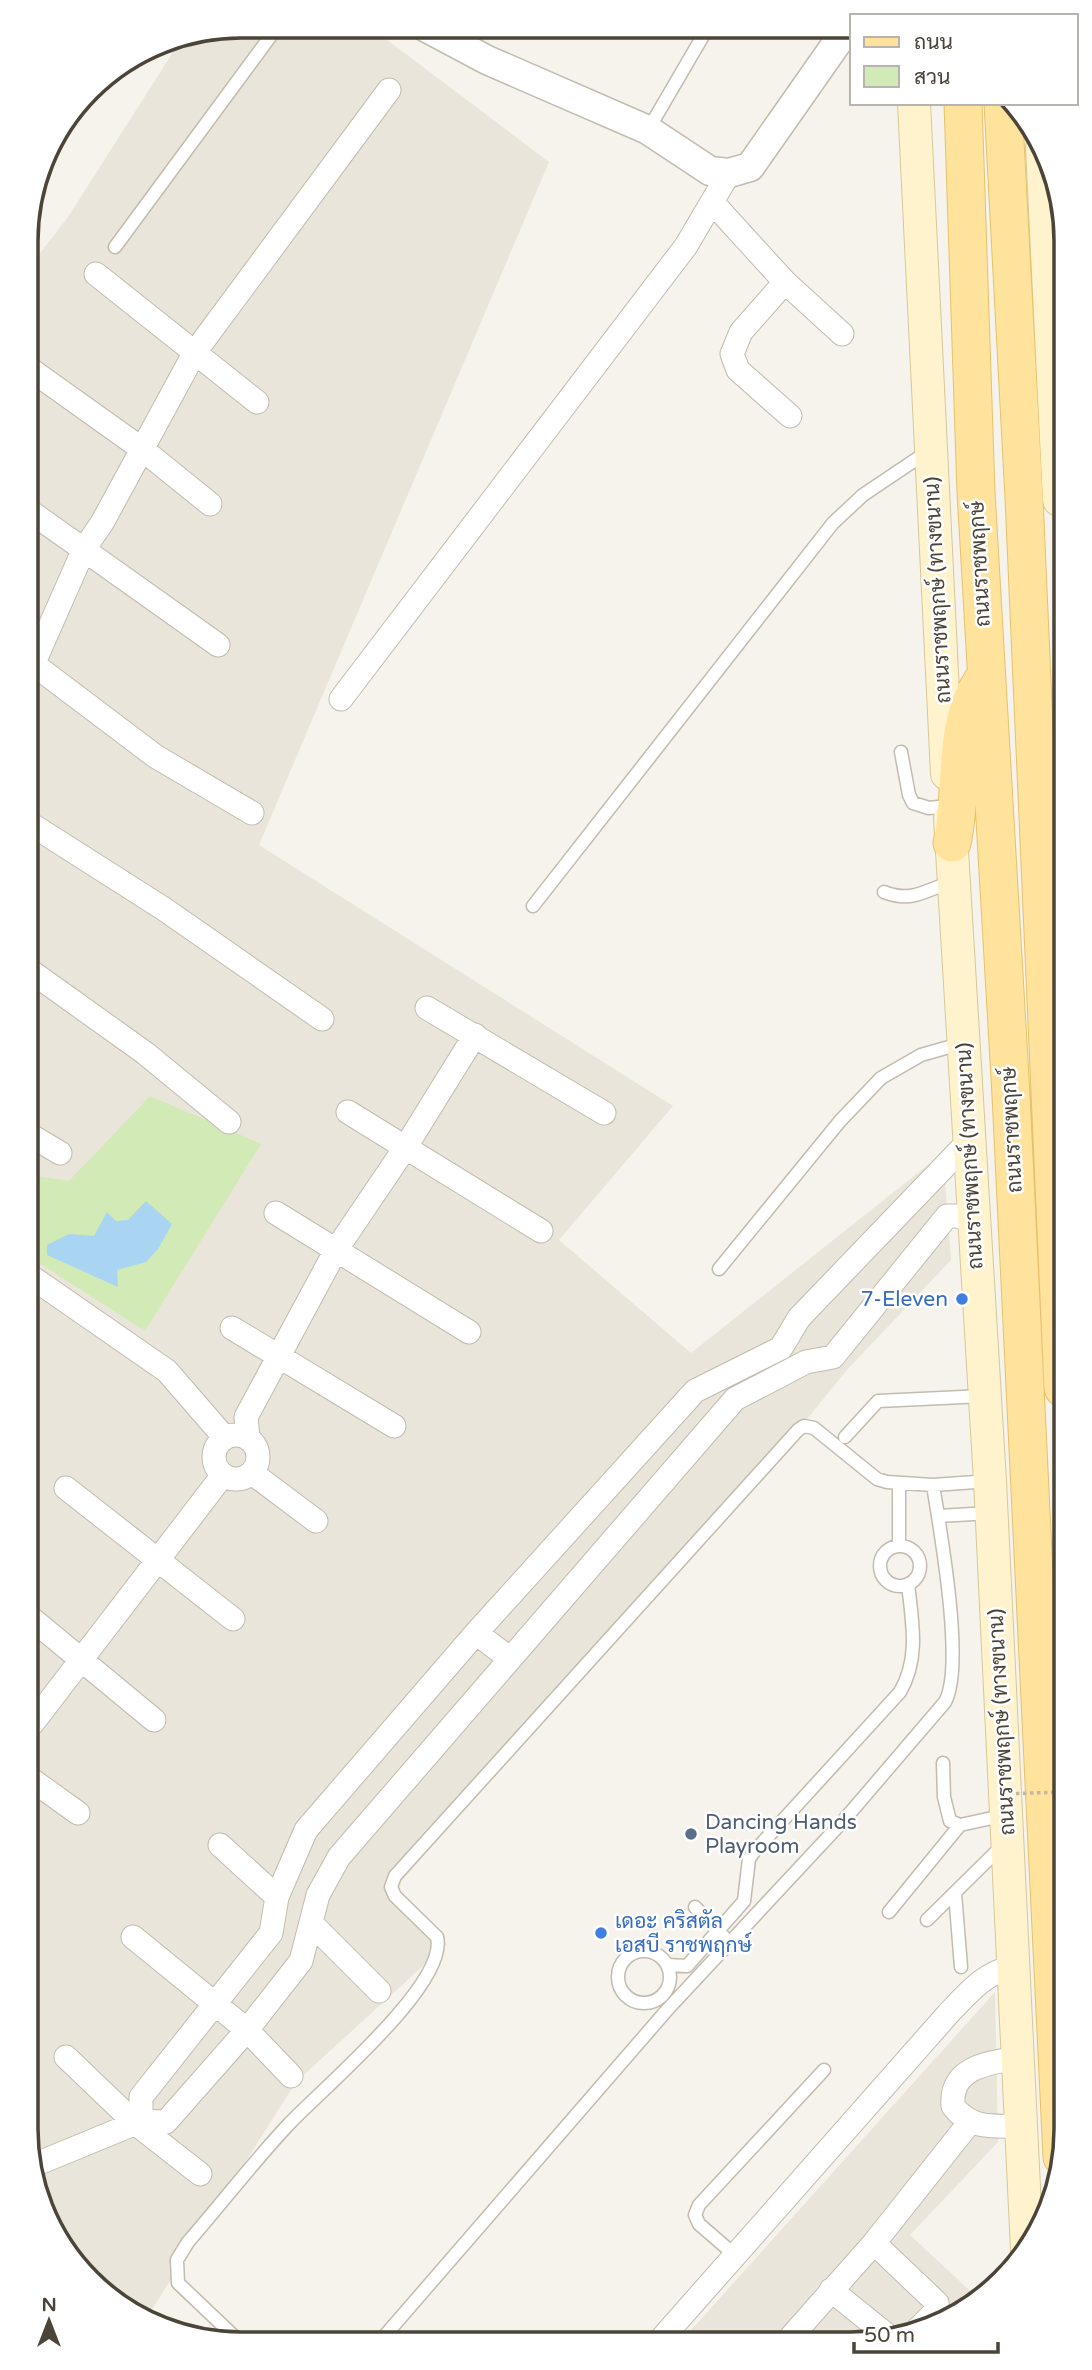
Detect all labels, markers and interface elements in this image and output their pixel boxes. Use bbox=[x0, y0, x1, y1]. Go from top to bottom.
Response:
legend bbox=[850, 14, 1078, 105]
text: ถนน bbox=[914, 30, 953, 55]
text: สวน bbox=[914, 65, 950, 90]
street label: ถนนราชพฤกษ์ (ทางขนาน) bbox=[918, 476, 956, 704]
street label: ถนนราชพฤกษ์ bbox=[962, 500, 996, 628]
street label: ถนนราชพฤกษ์ (ทางขนาน) bbox=[950, 1042, 988, 1270]
street label: ถนนราชพฤกษ์ bbox=[994, 1066, 1028, 1194]
place label: 7-Eleven bbox=[861, 1287, 948, 1312]
marker: 7-Eleven bbox=[954, 1291, 970, 1307]
street label: ถนนราชพฤกษ์ (ทางขนาน) bbox=[982, 1608, 1020, 1836]
place label: Dancing Hands Playroom bbox=[705, 1810, 857, 1859]
marker: Dancing Hands Playroom bbox=[683, 1826, 699, 1842]
place label: เดอะ คริสตัล เอสบี ราชพฤกษ์ bbox=[615, 1909, 753, 1958]
marker: เดอะ คริสตัล เอสบี ราชพฤกษ์ bbox=[593, 1925, 609, 1941]
north arrow bbox=[14, 2286, 84, 2356]
text: N bbox=[41, 2294, 57, 2316]
scale bar bbox=[854, 2310, 998, 2354]
text: 50 m bbox=[864, 2323, 915, 2348]

